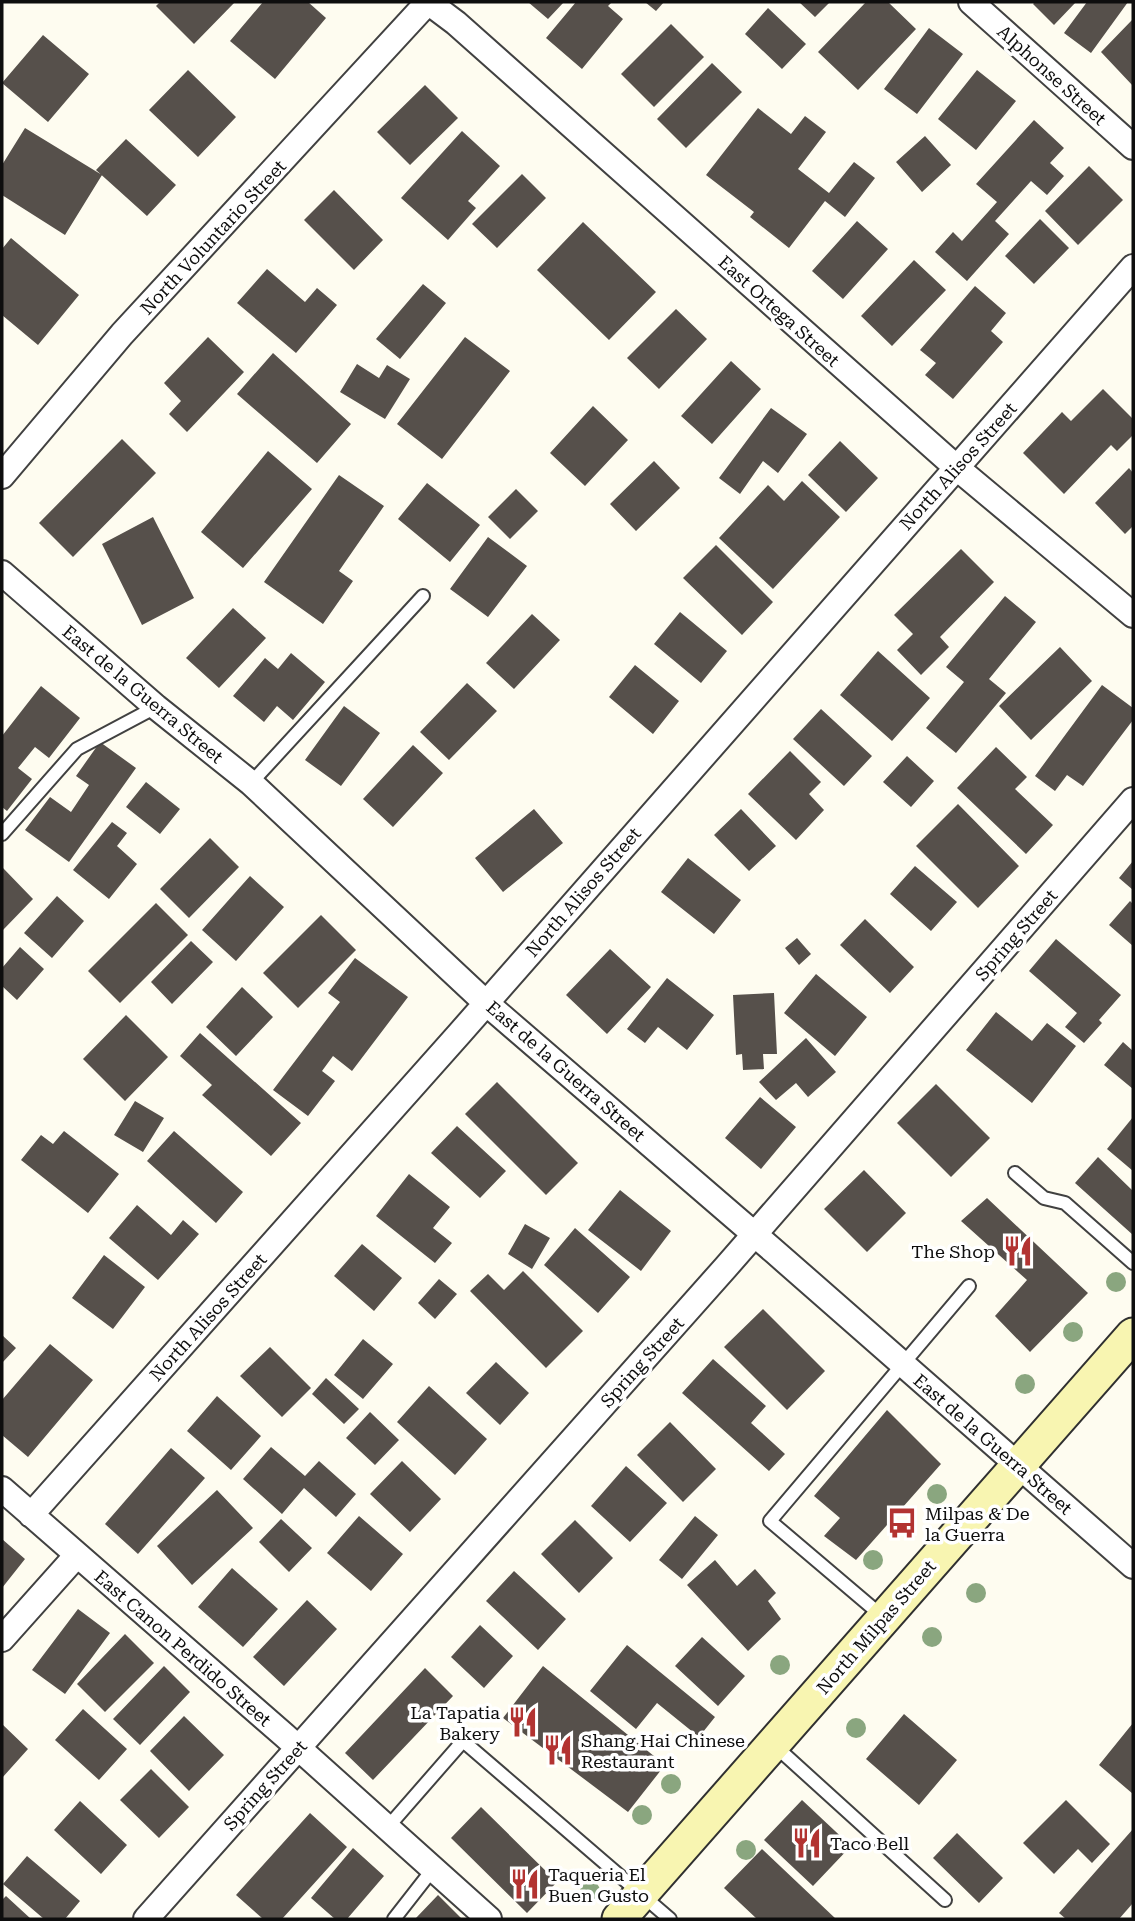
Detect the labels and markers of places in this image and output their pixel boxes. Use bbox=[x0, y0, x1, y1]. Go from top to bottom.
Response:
restaurant icon: The Shop bbox=[1001, 1234, 1035, 1268]
place label: The Shop bbox=[911, 1241, 995, 1262]
place label: Milpas & De la Guerra bbox=[925, 1503, 1030, 1545]
bus stop icon: Milpas & De la Guerra bbox=[885, 1506, 919, 1540]
place label: La Tapatia Bakery bbox=[410, 1702, 500, 1744]
restaurant icon: La Tapatia Bakery bbox=[506, 1705, 540, 1739]
place label: Shang Hai Chinese Restaurant bbox=[581, 1730, 745, 1772]
restaurant icon: Shang Hai Chinese Restaurant bbox=[541, 1733, 575, 1767]
restaurant icon: Taco Bell bbox=[790, 1826, 824, 1860]
place label: Taco Bell bbox=[830, 1833, 910, 1854]
place label: Taqueria El Buen Gusto bbox=[548, 1864, 649, 1906]
restaurant icon: Taqueria El Buen Gusto bbox=[508, 1867, 542, 1901]

